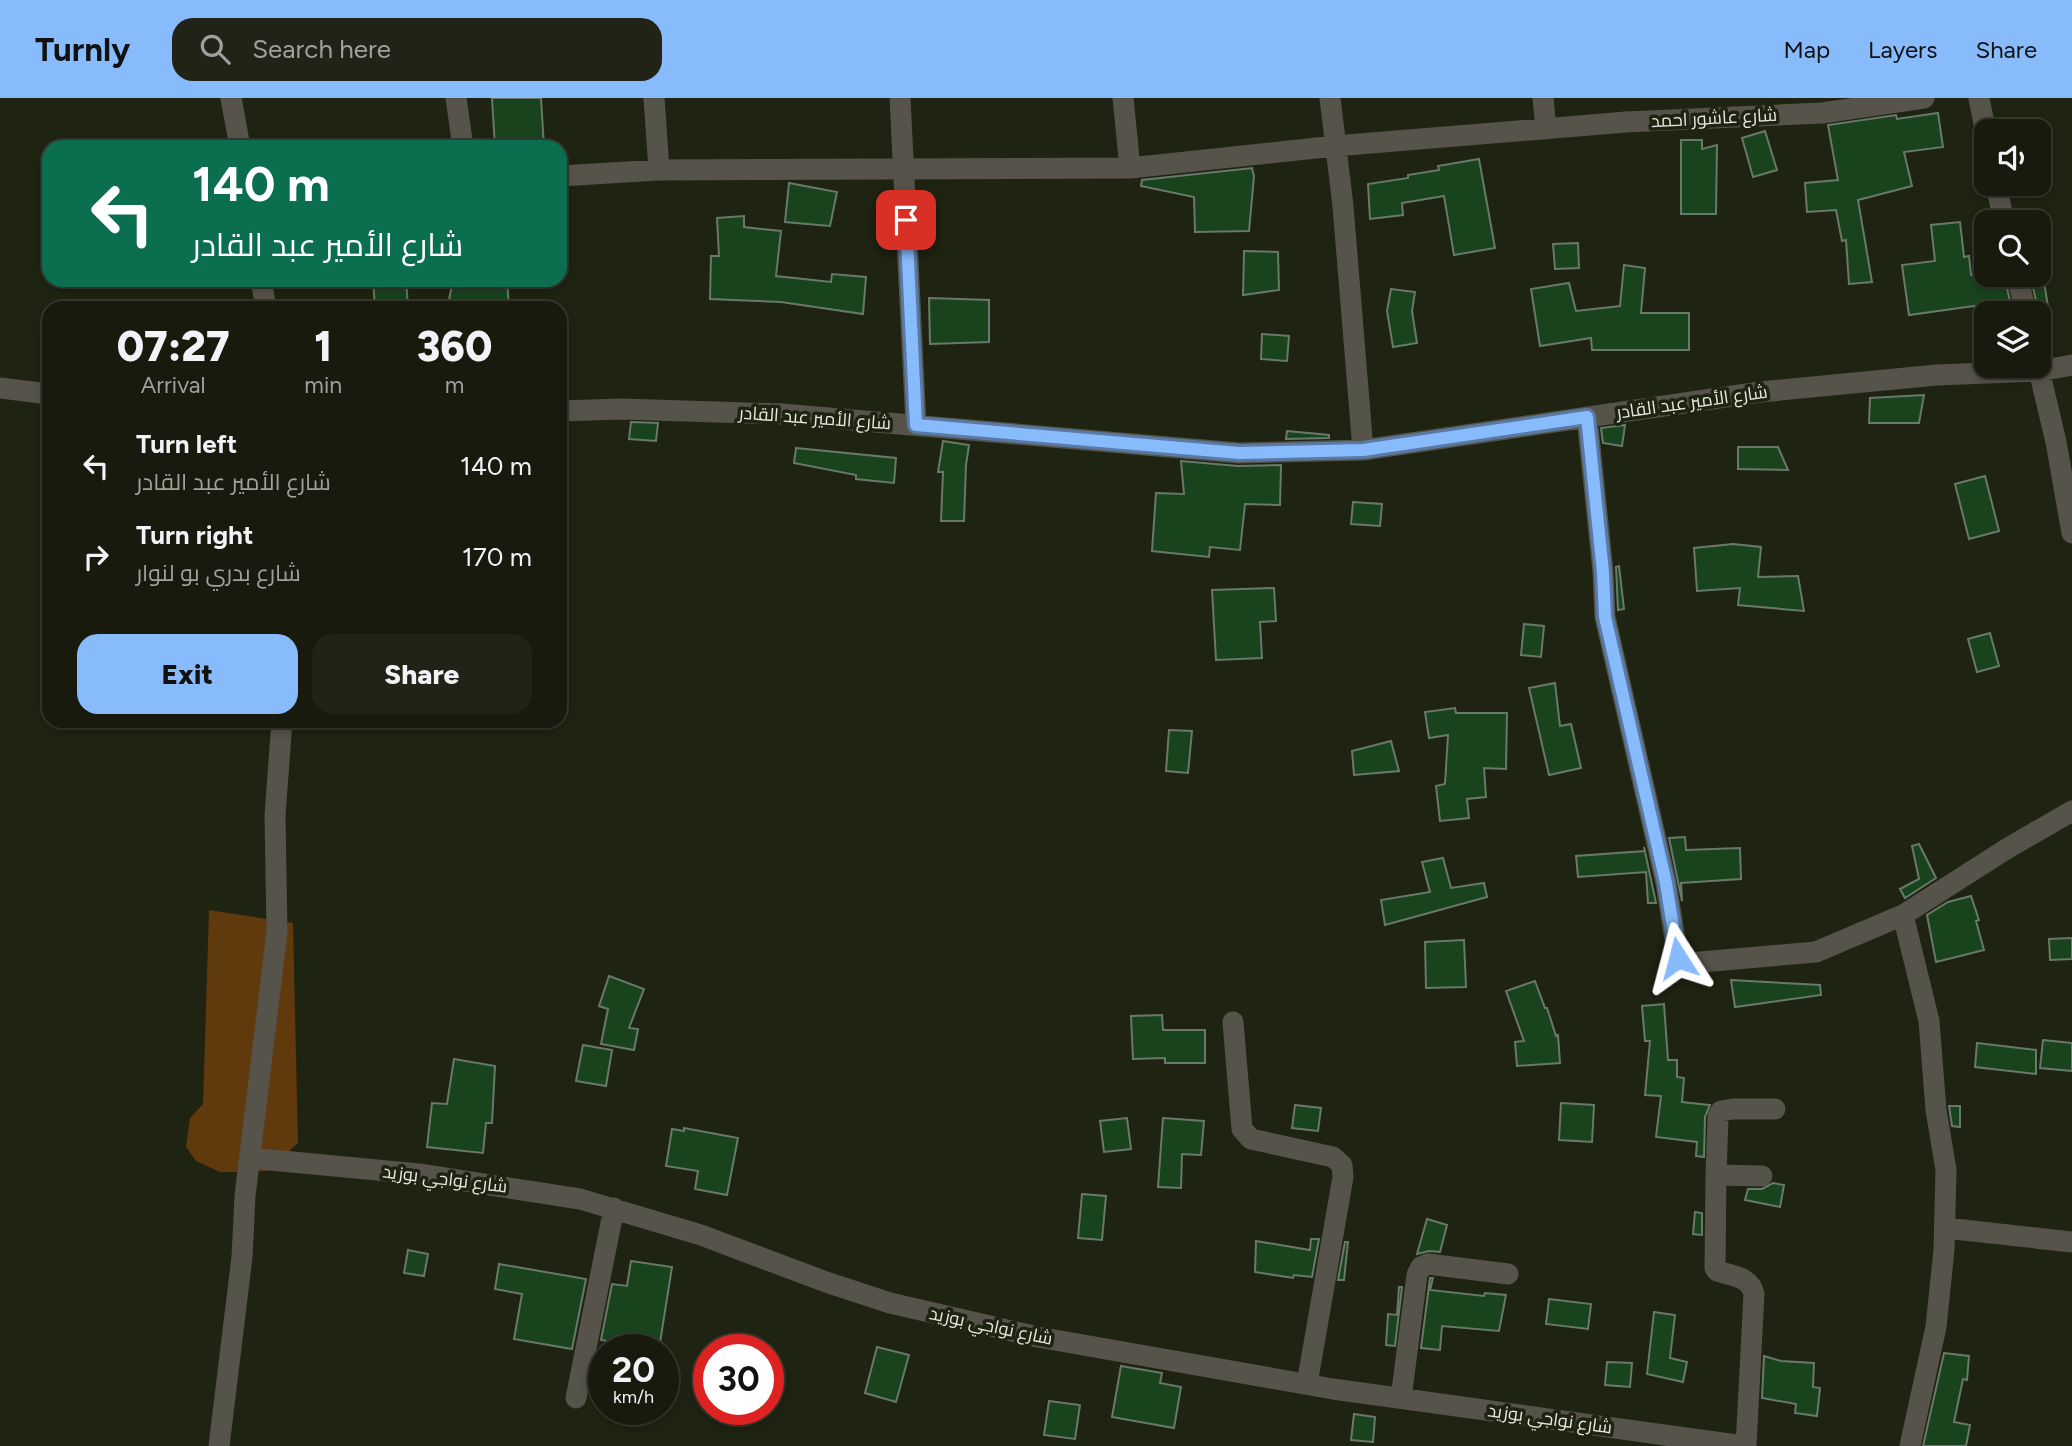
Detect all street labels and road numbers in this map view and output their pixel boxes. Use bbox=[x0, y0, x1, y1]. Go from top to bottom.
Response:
street label: شارع عاشور احمد bbox=[1650, 104, 1778, 133]
street label: شارع الأمير عبد القادر bbox=[1614, 380, 1769, 425]
street label: شارع الأمير عبد القادر bbox=[737, 402, 892, 435]
street label: شارع نواجي بوزيد bbox=[381, 1160, 509, 1201]
street label: شارع نواجي بوزيد bbox=[927, 1302, 1055, 1353]
street label: شارع نواجي بوزيد bbox=[1486, 1399, 1614, 1442]

